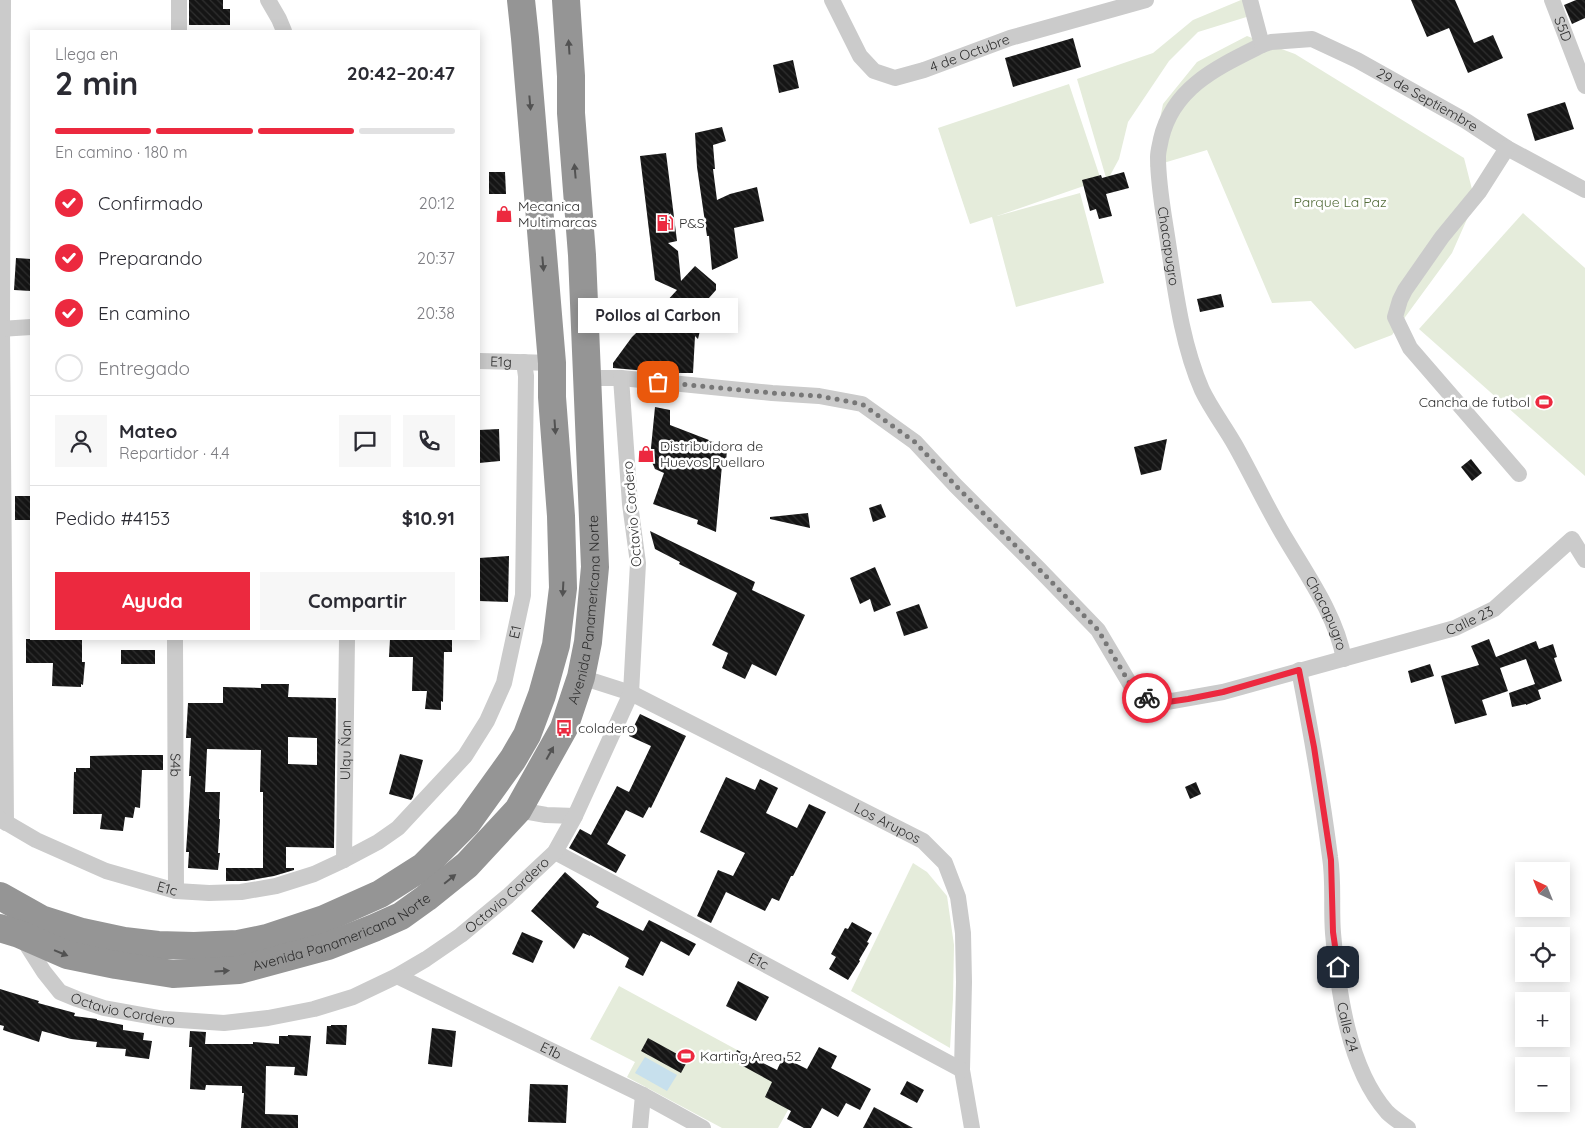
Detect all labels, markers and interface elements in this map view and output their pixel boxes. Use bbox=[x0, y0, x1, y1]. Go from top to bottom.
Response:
street label: S5D bbox=[1550, 14, 1576, 44]
street label: 4 de Octubre bbox=[927, 30, 1012, 76]
one-way arrow bbox=[564, 39, 572, 55]
text: Llega en bbox=[55, 44, 118, 64]
text: 20:42–20:47 bbox=[347, 61, 455, 85]
text: 2 min bbox=[55, 63, 138, 103]
street label: 29 de Septiembre bbox=[1373, 64, 1482, 136]
one-way arrow bbox=[526, 95, 534, 111]
text: En camino · 180 m bbox=[55, 142, 188, 162]
one-way arrow bbox=[571, 163, 579, 179]
icon: check bbox=[55, 189, 83, 217]
text: Confirmado bbox=[98, 191, 203, 215]
text: 20:12 bbox=[419, 193, 455, 213]
park label: Parque La Paz bbox=[1293, 193, 1387, 211]
place label: Mecanica Multimarcas bbox=[518, 197, 597, 231]
shop icon: Mecanica Multimarcas bbox=[494, 204, 514, 224]
street label: Chacapugro bbox=[1153, 205, 1183, 287]
fuel station icon: P&S bbox=[655, 213, 675, 233]
place label: P&S bbox=[679, 214, 705, 232]
icon: check bbox=[55, 244, 83, 272]
text: Preparando bbox=[98, 246, 203, 270]
text: 20:37 bbox=[417, 248, 455, 268]
one-way arrow bbox=[540, 257, 548, 273]
callout: Pollos al Carbon bbox=[578, 297, 738, 332]
icon: check bbox=[55, 299, 83, 327]
text: En camino bbox=[98, 301, 190, 325]
text: 20:38 bbox=[417, 303, 455, 323]
text: Pollos al Carbon bbox=[595, 305, 721, 325]
street label: E1g bbox=[490, 352, 512, 371]
text: Entregado bbox=[98, 356, 190, 380]
pin bbox=[637, 361, 679, 403]
icon: bag bbox=[644, 368, 672, 396]
sports icon: Cancha de futbol bbox=[1534, 392, 1554, 412]
place label: Cancha de futbol bbox=[1419, 393, 1530, 411]
button: person bbox=[55, 415, 107, 467]
button: chat bbox=[339, 415, 391, 467]
button: phone bbox=[403, 415, 455, 467]
text: Mateo bbox=[119, 419, 177, 443]
one-way arrow bbox=[551, 419, 559, 435]
place label: Distribuidora de Huevos Puellaro bbox=[660, 437, 765, 471]
text: Repartidor · 4.4 bbox=[119, 443, 230, 463]
shop icon: Distribuidora de Huevos Puellaro bbox=[636, 444, 656, 464]
street label: Octavio Cordero bbox=[618, 460, 646, 568]
text: Pedido #4153 bbox=[55, 506, 170, 530]
text: $10.91 bbox=[402, 506, 455, 530]
street label: Avenida Panamericana Norte bbox=[564, 515, 604, 706]
button: Ayuda bbox=[55, 572, 250, 630]
button: Compartir bbox=[260, 572, 455, 630]
street label: Chacapugro bbox=[1301, 573, 1351, 652]
one-way arrow bbox=[558, 581, 566, 597]
street label: Calle 23 bbox=[1444, 602, 1496, 639]
street label: E1 bbox=[505, 624, 525, 640]
courier bbox=[1122, 673, 1172, 723]
icon: bike bbox=[1133, 684, 1161, 712]
bus stop icon: coladero bbox=[554, 718, 574, 738]
place label: coladero bbox=[578, 719, 635, 737]
street label: Ulqu Ñan bbox=[336, 720, 355, 780]
one-way arrow bbox=[546, 747, 555, 760]
street label: S4b bbox=[166, 753, 185, 777]
street label: Los Arupos bbox=[851, 799, 924, 847]
street label: Octavio Cordero bbox=[461, 853, 553, 937]
north arrow bbox=[1515, 862, 1570, 918]
map controls bbox=[1515, 862, 1570, 1112]
one-way arrow bbox=[443, 874, 456, 885]
street label: E1c bbox=[155, 877, 180, 900]
street label: Avenida Panamericana Norte bbox=[250, 889, 434, 975]
button: locate bbox=[1515, 927, 1570, 982]
pin bbox=[1317, 946, 1359, 988]
street label: E1c bbox=[745, 948, 772, 974]
one-way arrow bbox=[54, 949, 68, 957]
icon: home bbox=[1324, 953, 1352, 981]
one-way arrow bbox=[214, 967, 230, 975]
street label: Octavio Cordero bbox=[68, 988, 176, 1029]
button: + bbox=[1515, 992, 1570, 1047]
street label: Calle 24 bbox=[1333, 1001, 1363, 1054]
street label: E1b bbox=[537, 1038, 565, 1063]
sports icon: Karting Area 52 bbox=[676, 1046, 696, 1066]
place label: Karting Area 52 bbox=[700, 1047, 802, 1065]
button: − bbox=[1515, 1057, 1570, 1112]

